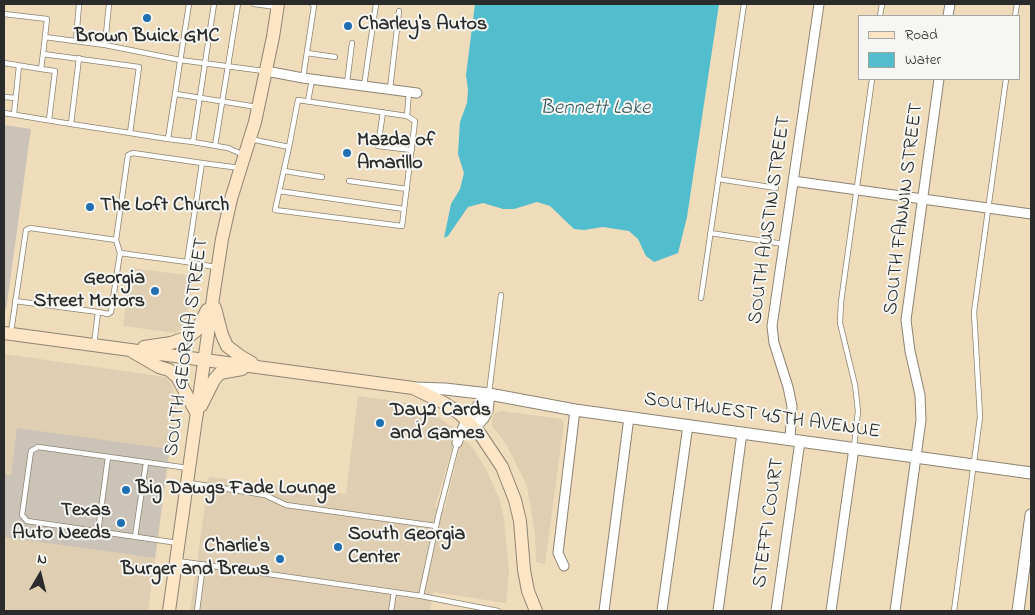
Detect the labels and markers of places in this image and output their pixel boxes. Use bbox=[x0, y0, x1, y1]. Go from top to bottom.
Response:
marker: Brown Buick GMC bbox=[141, 12, 153, 24]
place label: Charley's Autos bbox=[358, 14, 487, 38]
marker: Charley's Autos bbox=[342, 20, 354, 32]
place label: Brown Buick GMC bbox=[75, 26, 219, 50]
place label: Mazda of Amarillo bbox=[357, 130, 435, 177]
marker: Mazda of Amarillo bbox=[341, 147, 353, 159]
place label: The Loft Church bbox=[100, 195, 229, 219]
marker: The Loft Church bbox=[84, 201, 96, 213]
place label: Georgia Street Motors bbox=[34, 268, 145, 315]
marker: Georgia Street Motors bbox=[149, 285, 161, 297]
place label: Day2 Cards and Games bbox=[390, 400, 491, 447]
marker: Day2 Cards and Games bbox=[374, 417, 386, 429]
place label: Big Dawgs Fade Lounge bbox=[136, 478, 336, 502]
marker: Big Dawgs Fade Lounge bbox=[120, 484, 132, 496]
place label: Texas Auto Needs bbox=[12, 500, 111, 547]
marker: Texas Auto Needs bbox=[115, 517, 127, 529]
place label: South Georgia Center bbox=[348, 524, 465, 571]
place label: Charlie's Burger and Brews bbox=[121, 536, 270, 583]
marker: South Georgia Center bbox=[332, 541, 344, 553]
marker: Charlie's Burger and Brews bbox=[274, 553, 286, 565]

